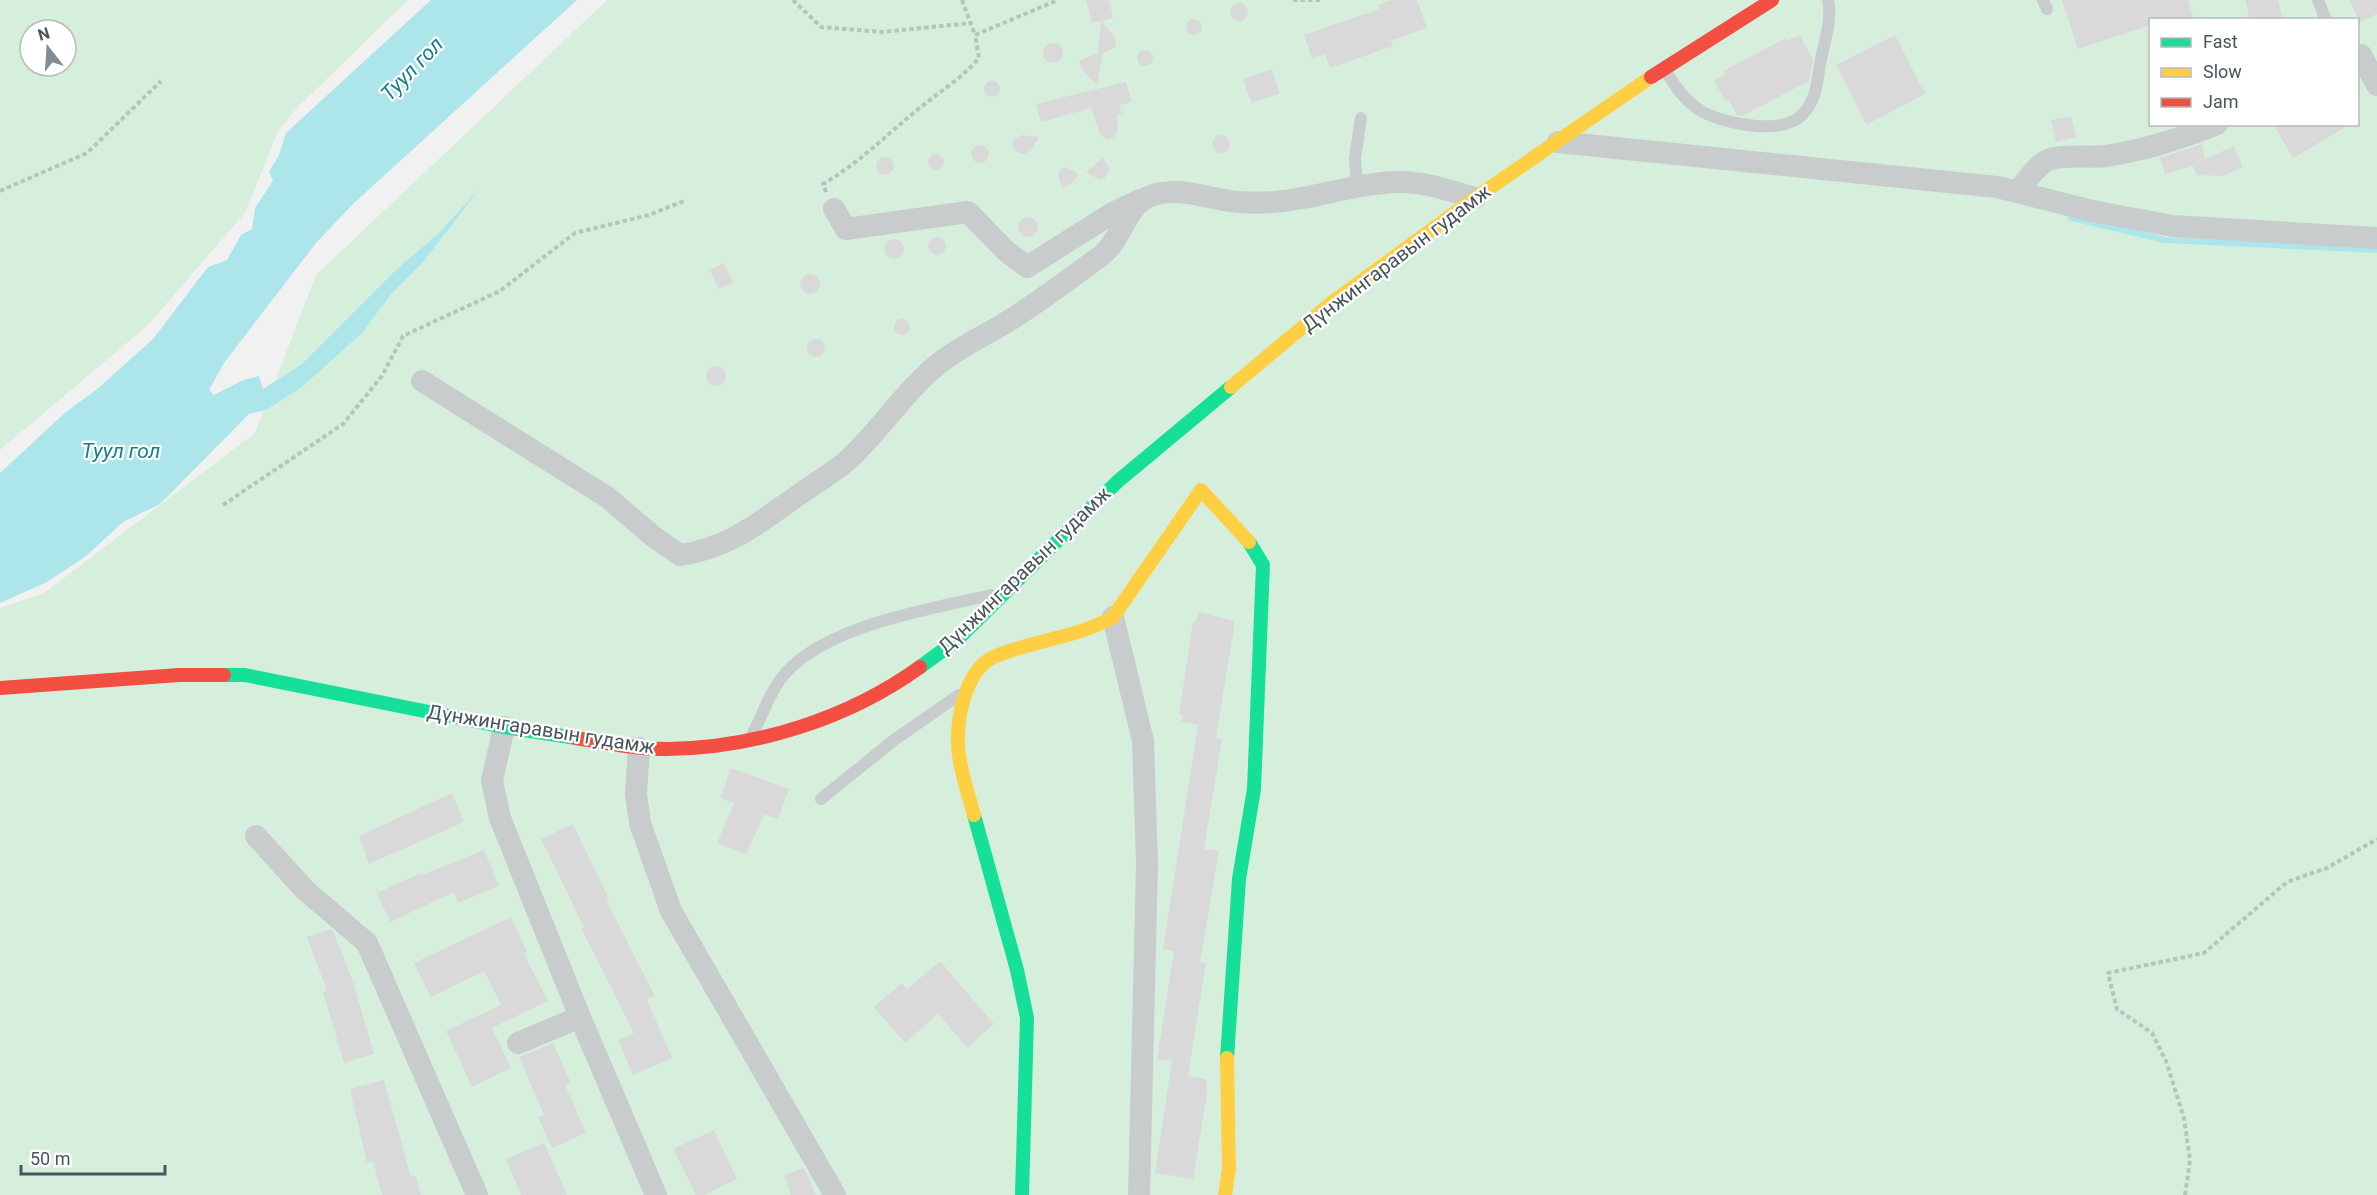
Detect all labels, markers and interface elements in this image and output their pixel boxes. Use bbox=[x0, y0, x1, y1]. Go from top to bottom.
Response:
north arrow bbox=[18, 18, 78, 78]
legend bbox=[2149, 18, 2359, 126]
text: N bbox=[36, 23, 52, 45]
text: Fast bbox=[2203, 31, 2238, 52]
water label: Туул гол bbox=[376, 32, 448, 106]
text: Slow bbox=[2203, 61, 2242, 82]
text: Jam bbox=[2203, 91, 2239, 112]
street label: Дүнжингаравын гудамж bbox=[1297, 179, 1496, 337]
water label: Туул гол bbox=[82, 439, 161, 463]
street label: Дүнжингаравын гудамж bbox=[933, 481, 1116, 659]
street label: Дүнжингаравын гудамж bbox=[425, 699, 657, 759]
scale bar bbox=[21, 1138, 165, 1176]
text: 50 m bbox=[30, 1148, 70, 1169]

